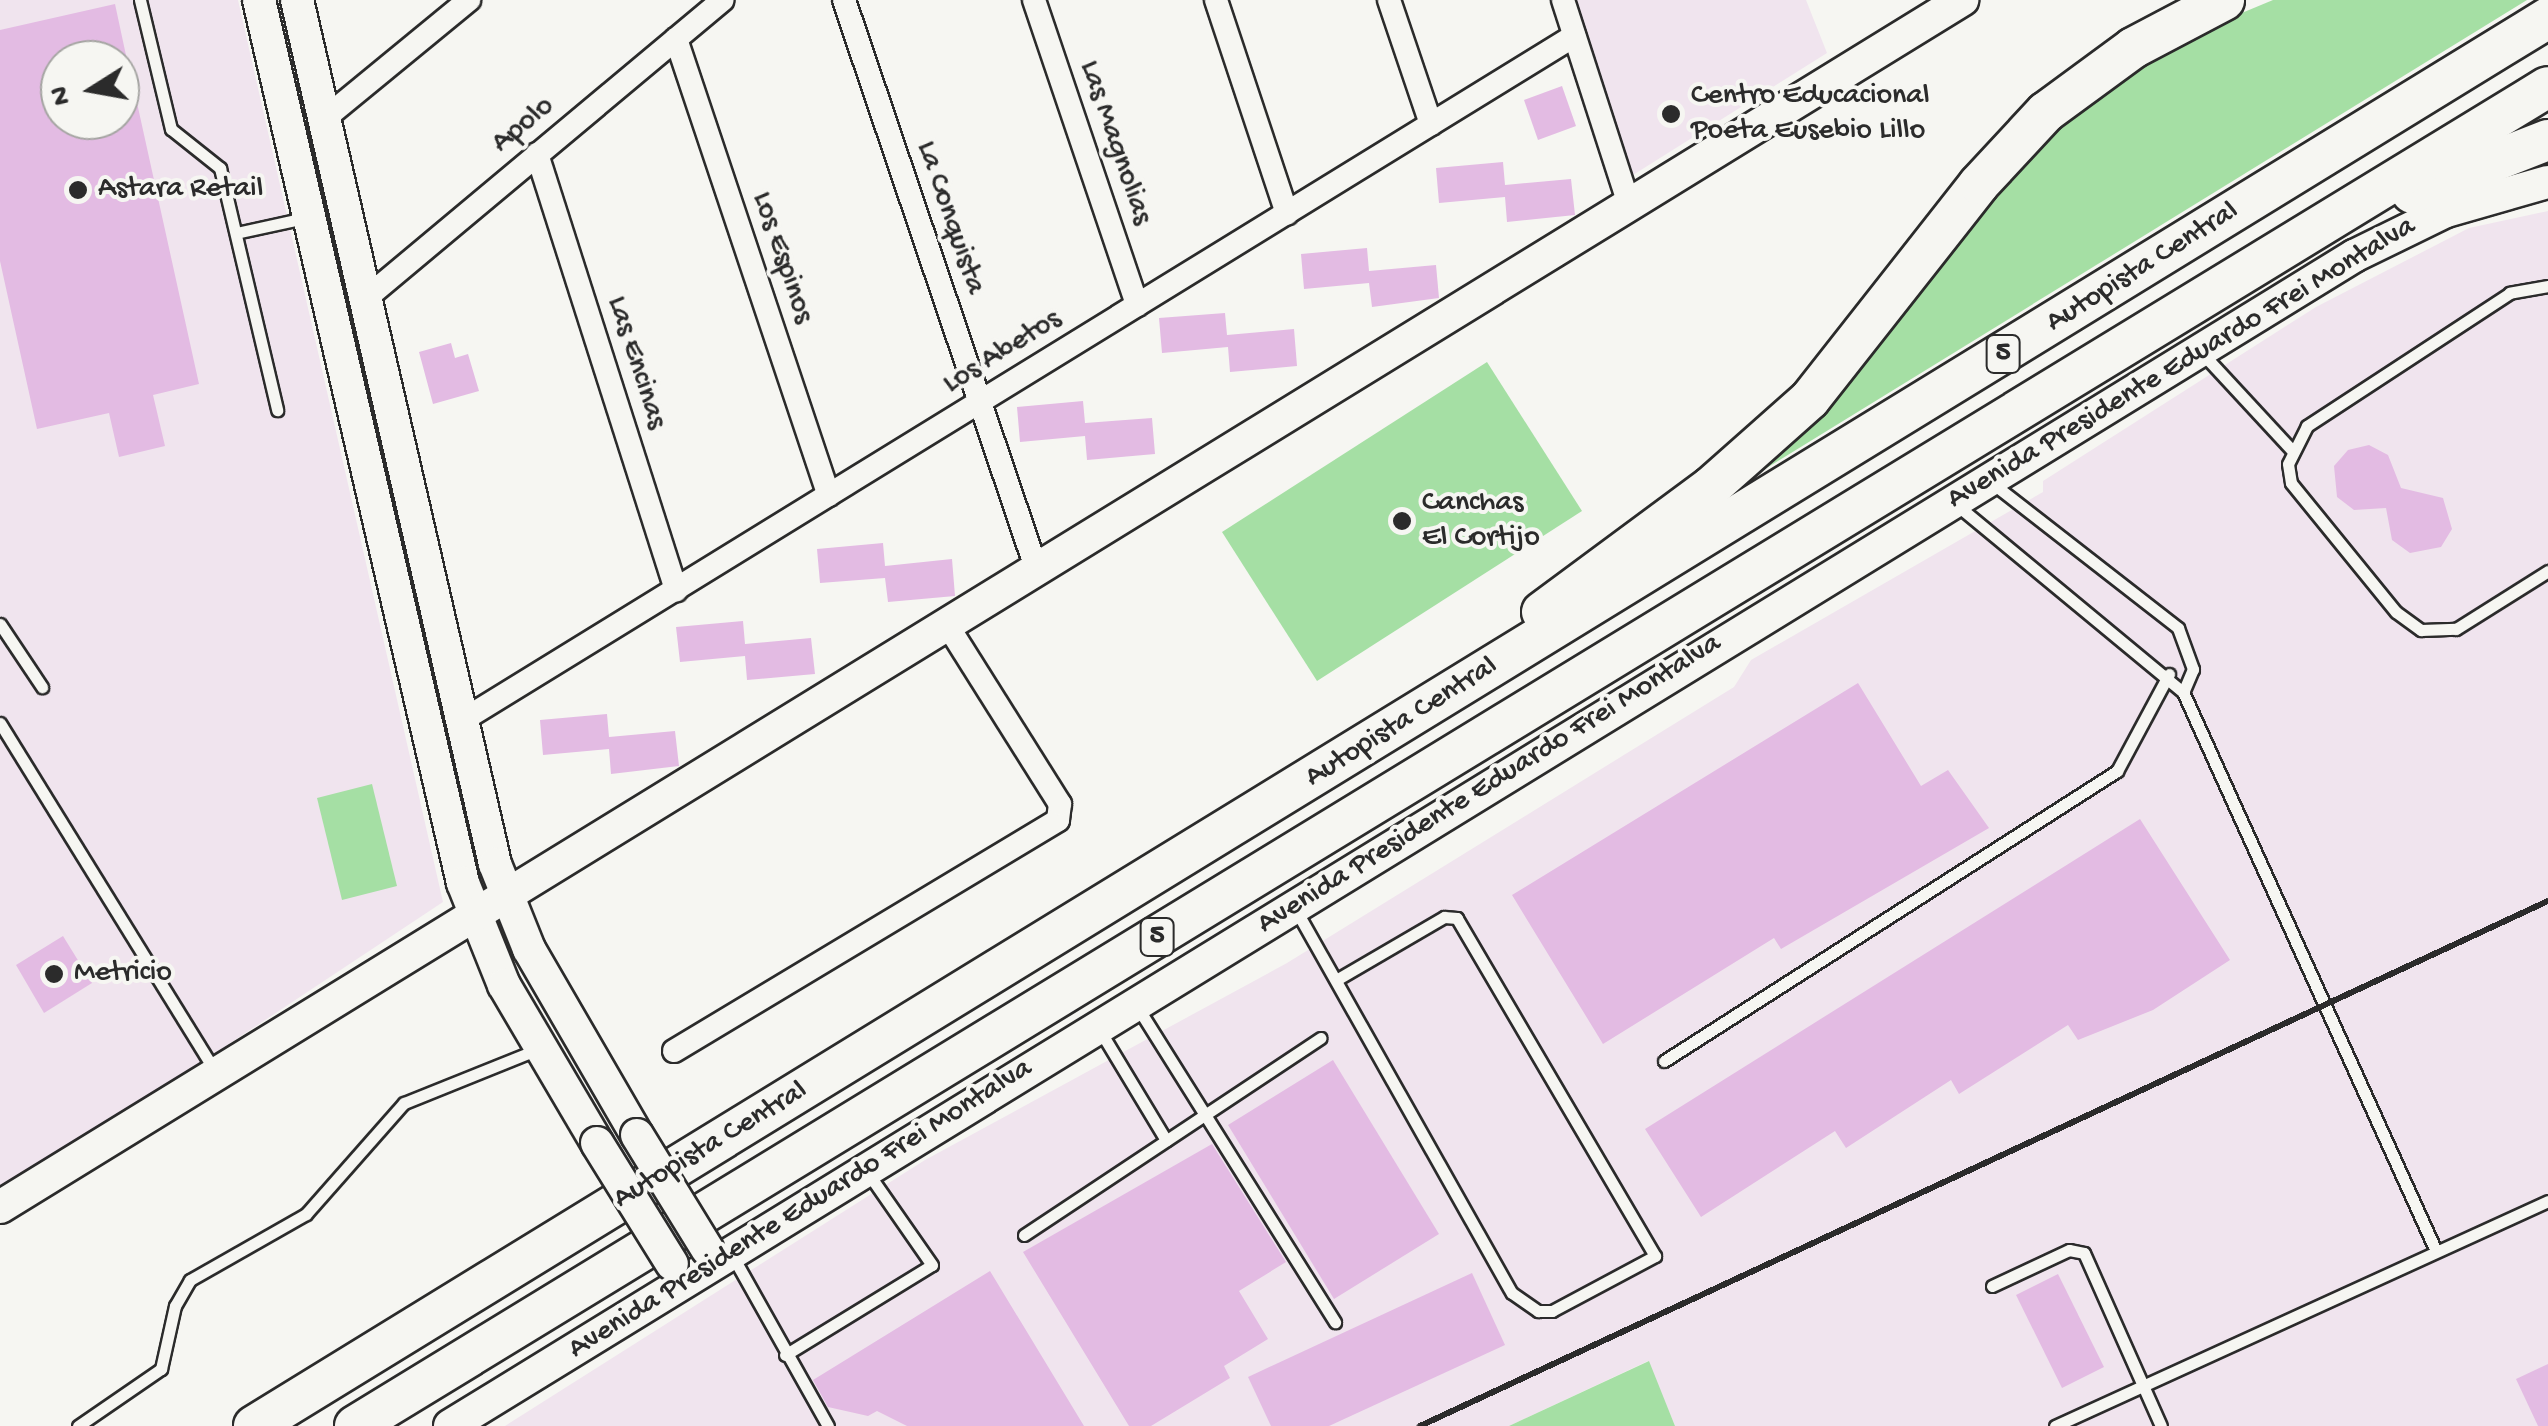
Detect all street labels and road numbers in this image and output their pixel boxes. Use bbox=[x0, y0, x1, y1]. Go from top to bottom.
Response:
street label: Las Magnolias bbox=[1069, 56, 1159, 230]
street label: Apolo bbox=[486, 90, 562, 162]
street label: La Conquista bbox=[906, 137, 992, 299]
street label: Los Espinos bbox=[742, 188, 820, 328]
street label: Autopista Central bbox=[2040, 194, 2246, 342]
street label: Avenida Presidente Eduardo Frei Montalva bbox=[1941, 210, 2423, 518]
street label: Las Encinas bbox=[597, 292, 673, 434]
street label: Los Abetos bbox=[937, 303, 1069, 403]
road number: 5 bbox=[1986, 331, 2020, 377]
street label: Avenida Presidente Eduardo Frei Montalva bbox=[1252, 627, 1728, 943]
street label: Autopista Central bbox=[1299, 649, 1505, 797]
road number: 5 bbox=[1140, 914, 1174, 960]
street label: Avenida Presidente Eduardo Frei Montalva bbox=[563, 1052, 1039, 1368]
street label: Autopista Central bbox=[607, 1074, 815, 1218]

